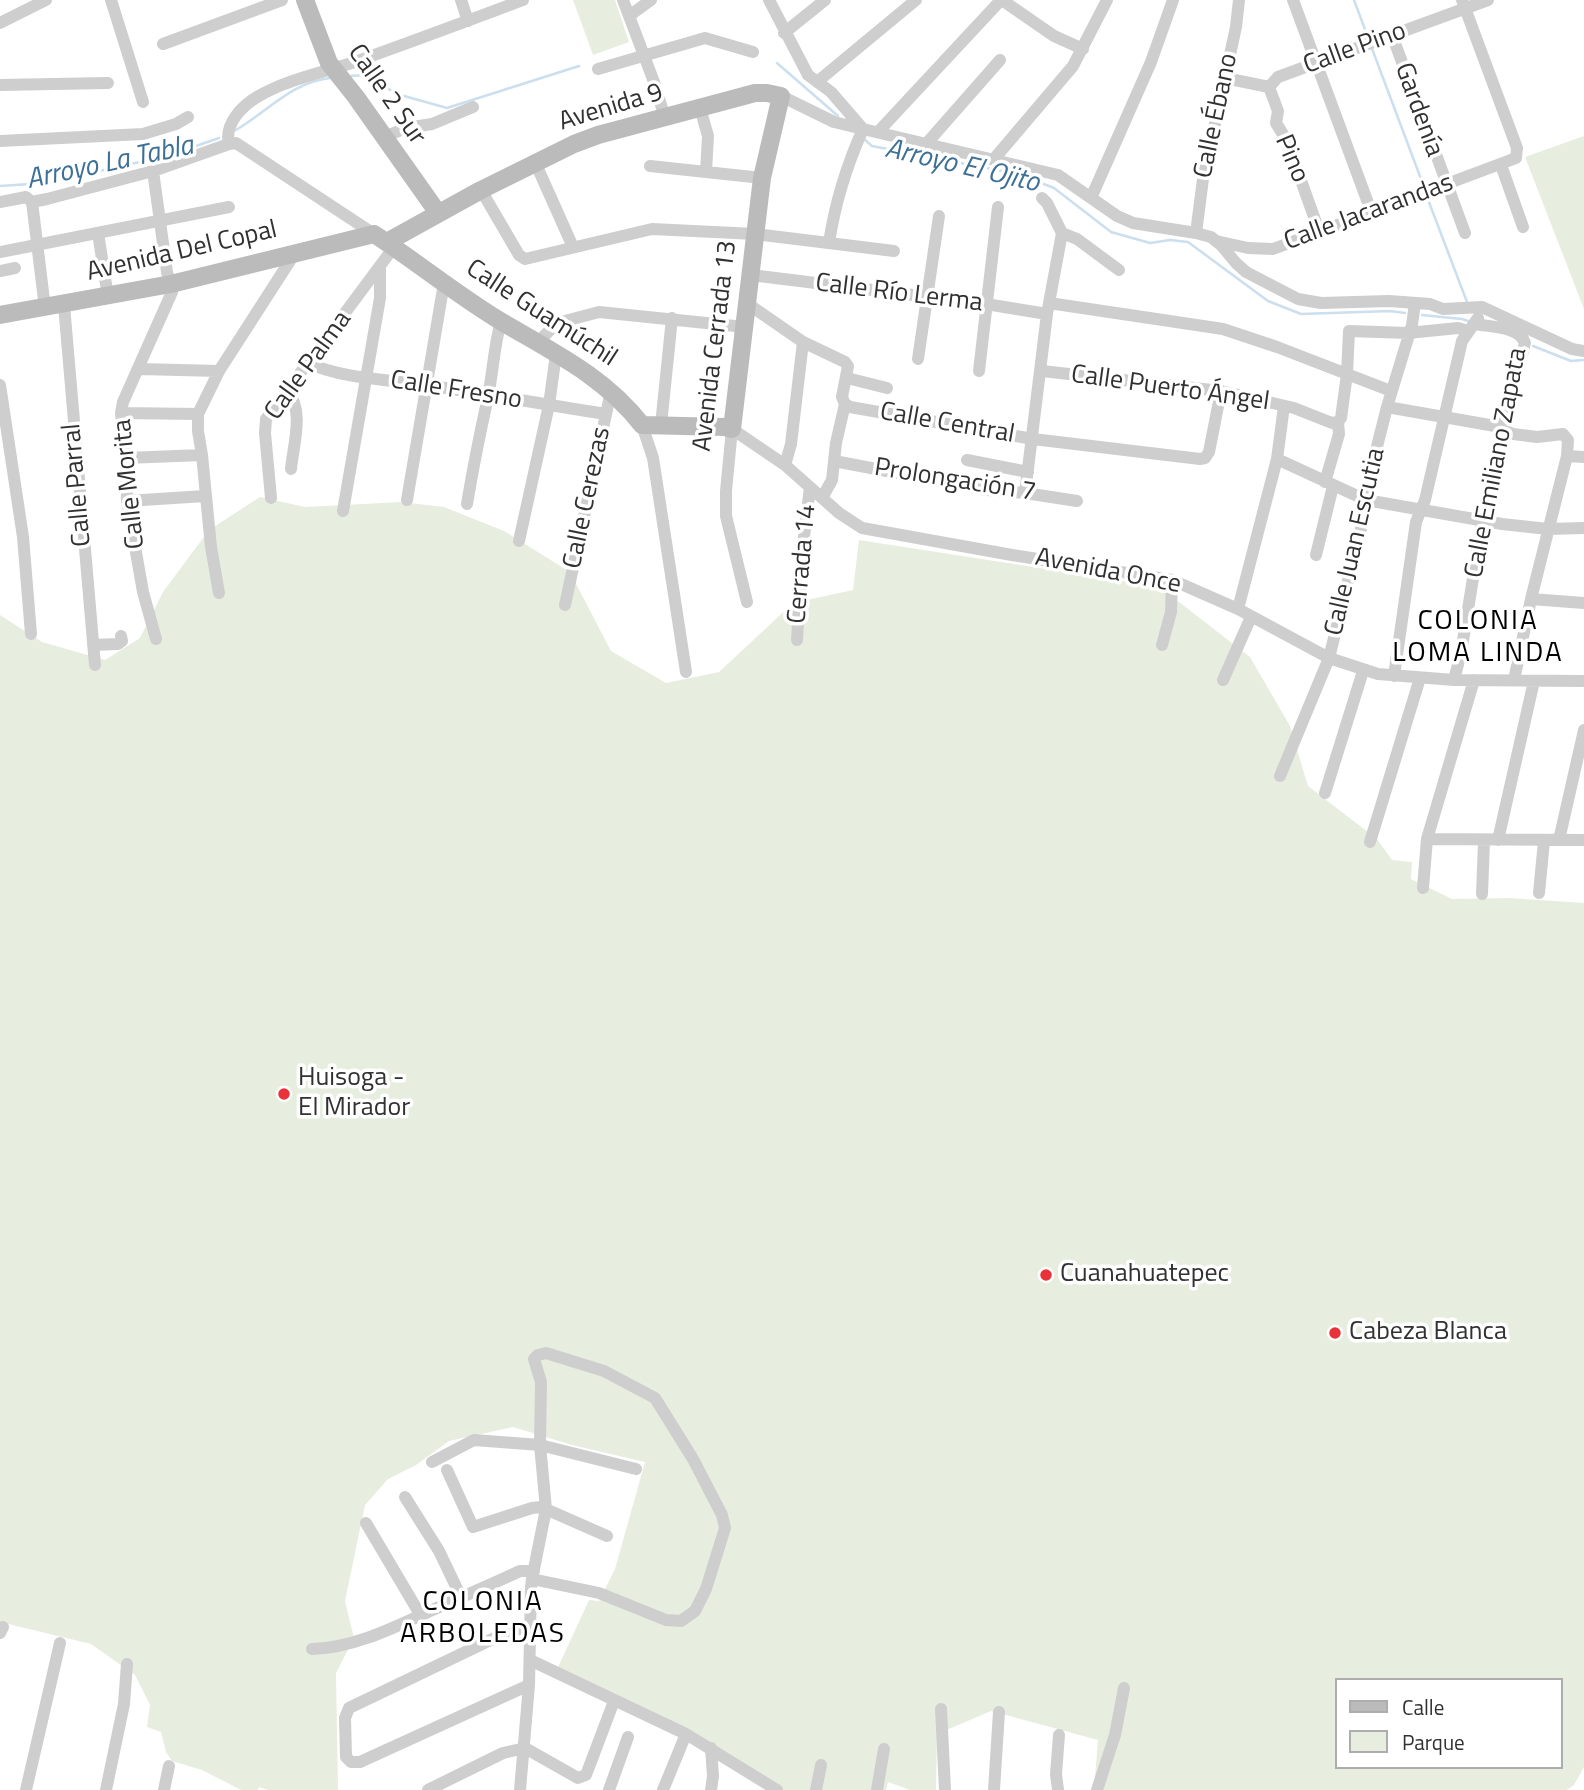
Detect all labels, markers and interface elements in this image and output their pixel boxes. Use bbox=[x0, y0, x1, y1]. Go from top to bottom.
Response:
street label: Calle Pino bbox=[1299, 16, 1411, 82]
street label: Calle 2 Sur bbox=[340, 39, 432, 151]
street label: Calle Ébano bbox=[1189, 51, 1245, 181]
street label: Gardenía bbox=[1387, 59, 1449, 161]
street label: Avenida 9 bbox=[555, 77, 667, 139]
water label: Arroyo La Tabla bbox=[24, 130, 196, 198]
street label: Pino bbox=[1267, 130, 1315, 188]
water label: Arroyo El Ojito bbox=[882, 133, 1042, 201]
street label: Calle Jacarandas bbox=[1280, 168, 1458, 258]
street label: Avenida Del Copal bbox=[84, 215, 280, 289]
street label: Avenida Cerrada 13 bbox=[688, 239, 744, 453]
street label: Calle Guamúchil bbox=[460, 254, 622, 374]
street label: Calle Río Lerma bbox=[814, 268, 984, 320]
street label: Calle Palma bbox=[259, 305, 359, 427]
street label: Calle Emiliano Zapata bbox=[1459, 345, 1535, 581]
street label: Calle Puerto Ángel bbox=[1069, 360, 1271, 418]
street label: Calle Fresno bbox=[388, 365, 524, 417]
street label: Calle Central bbox=[877, 397, 1017, 451]
street label: Calle Morita bbox=[108, 418, 152, 550]
street label: Calle Parral bbox=[57, 422, 99, 548]
street label: Calle Cerezas bbox=[558, 424, 618, 572]
street label: Calle Juan Escutia bbox=[1319, 445, 1393, 639]
street label: Prolongación 7 bbox=[872, 453, 1038, 509]
street label: Cerrada 14 bbox=[782, 503, 824, 625]
street label: Avenida Once bbox=[1032, 543, 1184, 601]
district label: COLONIA LOMA LINDA bbox=[1394, 605, 1562, 671]
place label: Huisoga - El Mirador bbox=[298, 1063, 410, 1124]
marker: Huisoga - El Mirador bbox=[276, 1086, 292, 1102]
place label: Cuanahuatepec bbox=[1060, 1259, 1229, 1291]
marker: Cuanahuatepec bbox=[1038, 1267, 1054, 1283]
place label: Cabeza Blanca bbox=[1349, 1317, 1507, 1349]
marker: Cabeza Blanca bbox=[1327, 1325, 1343, 1341]
district label: COLONIA ARBOLEDAS bbox=[401, 1586, 565, 1652]
legend bbox=[1336, 1678, 1563, 1769]
text: Calle bbox=[1402, 1691, 1444, 1723]
text: Parque bbox=[1402, 1726, 1465, 1758]

